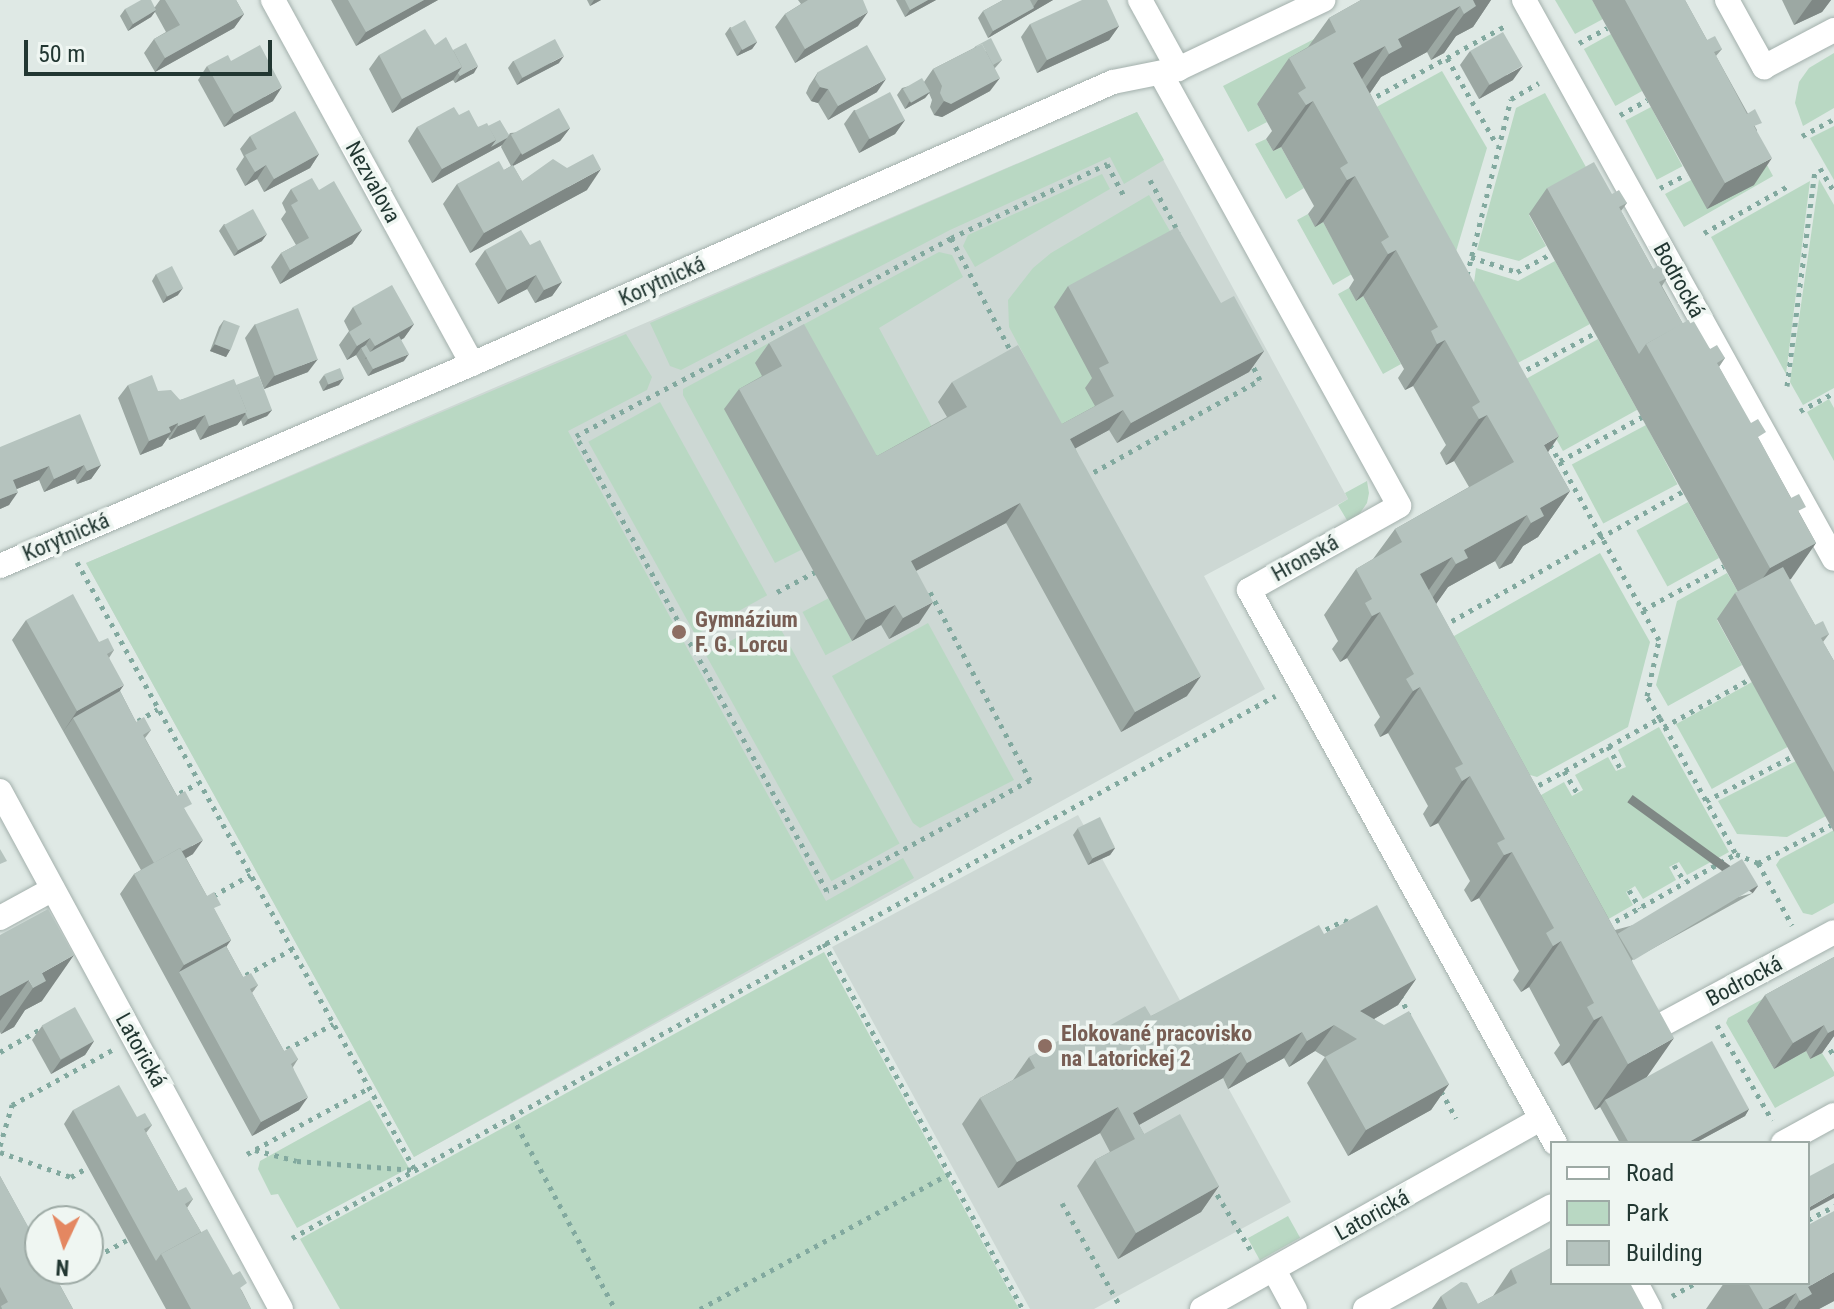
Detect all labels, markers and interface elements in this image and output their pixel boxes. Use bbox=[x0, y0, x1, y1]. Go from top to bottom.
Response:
scale bar bbox=[28, 24, 276, 74]
text: 50 m bbox=[38, 40, 85, 68]
street label: Nezvalova bbox=[340, 137, 406, 227]
street label: Bodrocká bbox=[1648, 238, 1710, 322]
street label: Korytnická bbox=[615, 250, 709, 312]
street label: Korytnická bbox=[19, 507, 113, 567]
street label: Hronská bbox=[1267, 529, 1343, 587]
place label: Gymnázium F. G. Lorcu bbox=[695, 606, 798, 658]
marker: Gymnázium F. G. Lorcu bbox=[670, 623, 688, 641]
street label: Bodrocká bbox=[1702, 950, 1786, 1012]
street label: Latorická bbox=[110, 1008, 172, 1092]
place label: Elokované pracovisko na Latorickej 2 bbox=[1061, 1020, 1252, 1072]
marker: Elokované pracovisko na Latorickej 2 bbox=[1036, 1037, 1054, 1055]
legend bbox=[1550, 1141, 1810, 1285]
text: Road bbox=[1626, 1159, 1674, 1187]
street label: Latorická bbox=[1330, 1184, 1414, 1246]
text: Park bbox=[1626, 1199, 1669, 1227]
north arrow bbox=[24, 1205, 104, 1285]
text: Building bbox=[1626, 1239, 1703, 1267]
text: N bbox=[55, 1255, 70, 1280]

